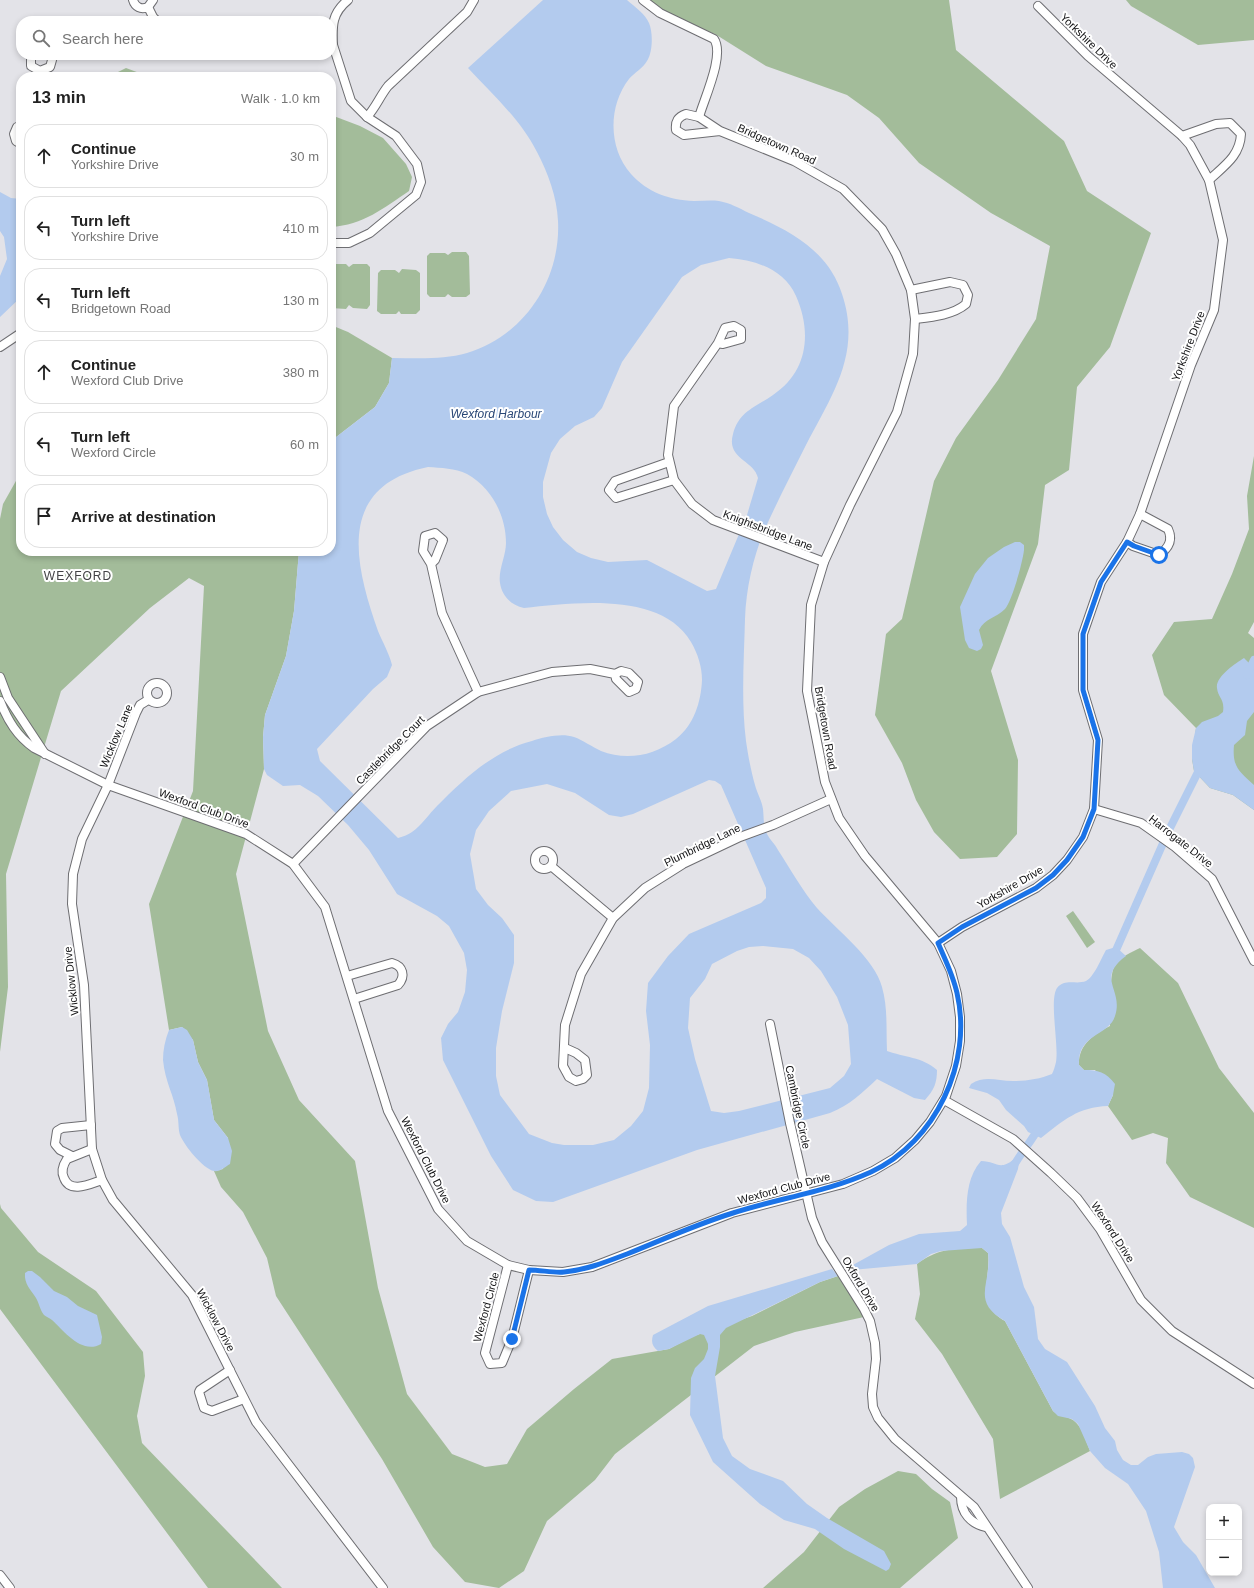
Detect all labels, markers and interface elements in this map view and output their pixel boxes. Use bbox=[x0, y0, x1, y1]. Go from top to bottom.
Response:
street label: Yorkshire Drive bbox=[1058, 11, 1120, 71]
search box bbox=[16, 16, 336, 60]
icon: search bbox=[30, 27, 52, 49]
text: Search here bbox=[62, 30, 144, 47]
text: 13 min bbox=[32, 88, 86, 107]
text: Walk · 1.0 km bbox=[241, 91, 320, 106]
street label: Bridgetown Road bbox=[736, 121, 818, 167]
text: Continue bbox=[71, 140, 136, 157]
icon: ahead bbox=[33, 145, 55, 167]
text: 30 m bbox=[290, 149, 319, 164]
text: Yorkshire Drive bbox=[71, 157, 159, 172]
text: Turn left bbox=[71, 212, 130, 229]
icon: left bbox=[33, 217, 55, 239]
text: 410 m bbox=[283, 221, 319, 236]
text: Yorkshire Drive bbox=[71, 229, 159, 244]
text: Turn left bbox=[71, 284, 130, 301]
icon: left bbox=[33, 289, 55, 311]
text: 130 m bbox=[283, 293, 319, 308]
text: Bridgetown Road bbox=[71, 301, 171, 316]
street label: Yorkshire Drive bbox=[1169, 309, 1207, 383]
text: Continue bbox=[71, 356, 136, 373]
icon: ahead bbox=[33, 361, 55, 383]
text: 380 m bbox=[283, 365, 319, 380]
text: Wexford Club Drive bbox=[71, 373, 183, 388]
water label: Wexford Harbour bbox=[450, 407, 543, 421]
text: Turn left bbox=[71, 428, 130, 445]
icon: left bbox=[33, 433, 55, 455]
text: 60 m bbox=[290, 437, 319, 452]
text: Wexford Circle bbox=[71, 445, 156, 460]
icon: arrive bbox=[33, 505, 55, 527]
street label: Knightsbridge Lane bbox=[722, 507, 814, 553]
text: Arrive at destination bbox=[71, 508, 216, 525]
route start bbox=[1150, 546, 1168, 564]
district label: WEXFORD bbox=[44, 569, 112, 583]
street label: Bridgetown Road bbox=[813, 685, 839, 771]
street label: Wicklow Lane bbox=[97, 702, 135, 770]
street label: Castlebridge Court bbox=[353, 713, 427, 787]
street label: Wexford Club Drive bbox=[157, 786, 251, 830]
street label: Harrogate Drive bbox=[1147, 812, 1215, 870]
street label: Plumbridge Lane bbox=[662, 821, 742, 869]
street label: Yorkshire Drive bbox=[975, 863, 1045, 911]
street label: Wicklow Drive bbox=[61, 946, 81, 1016]
street label: Cambridge Circle bbox=[783, 1064, 813, 1150]
street label: Wexford Club Drive bbox=[399, 1115, 453, 1205]
street label: Wexford Club Drive bbox=[736, 1170, 832, 1206]
street label: Wexford Drive bbox=[1089, 1200, 1137, 1264]
street label: Oxford Drive bbox=[840, 1254, 882, 1314]
street label: Wexford Circle bbox=[471, 1271, 501, 1343]
street label: Wicklow Drive bbox=[194, 1287, 238, 1353]
route end bbox=[503, 1330, 521, 1348]
map controls bbox=[1206, 1504, 1242, 1576]
button: + bbox=[1206, 1504, 1242, 1540]
button: − bbox=[1206, 1540, 1242, 1576]

